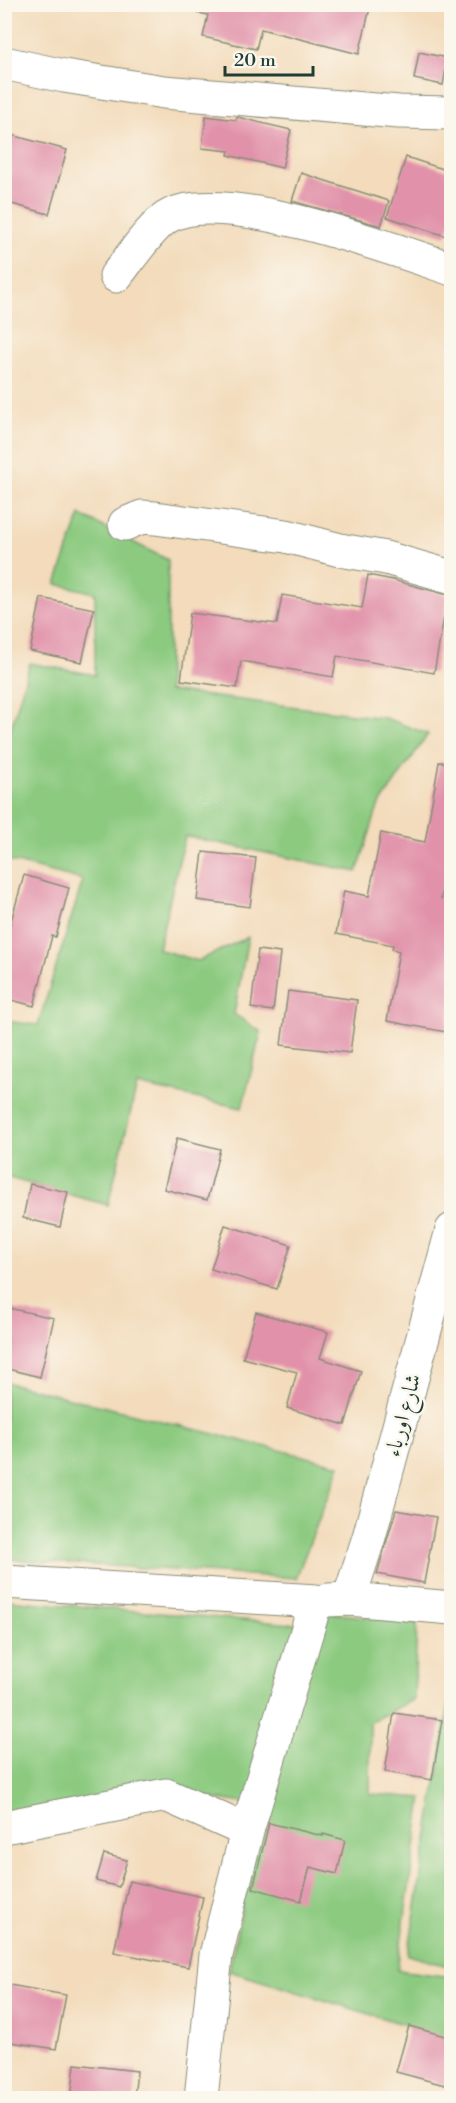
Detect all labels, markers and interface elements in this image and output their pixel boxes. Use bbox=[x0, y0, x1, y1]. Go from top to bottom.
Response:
scale bar bbox=[225, 39, 314, 77]
text: 20 m bbox=[234, 49, 276, 72]
street label: شارع اورباء bbox=[379, 1371, 431, 1461]

